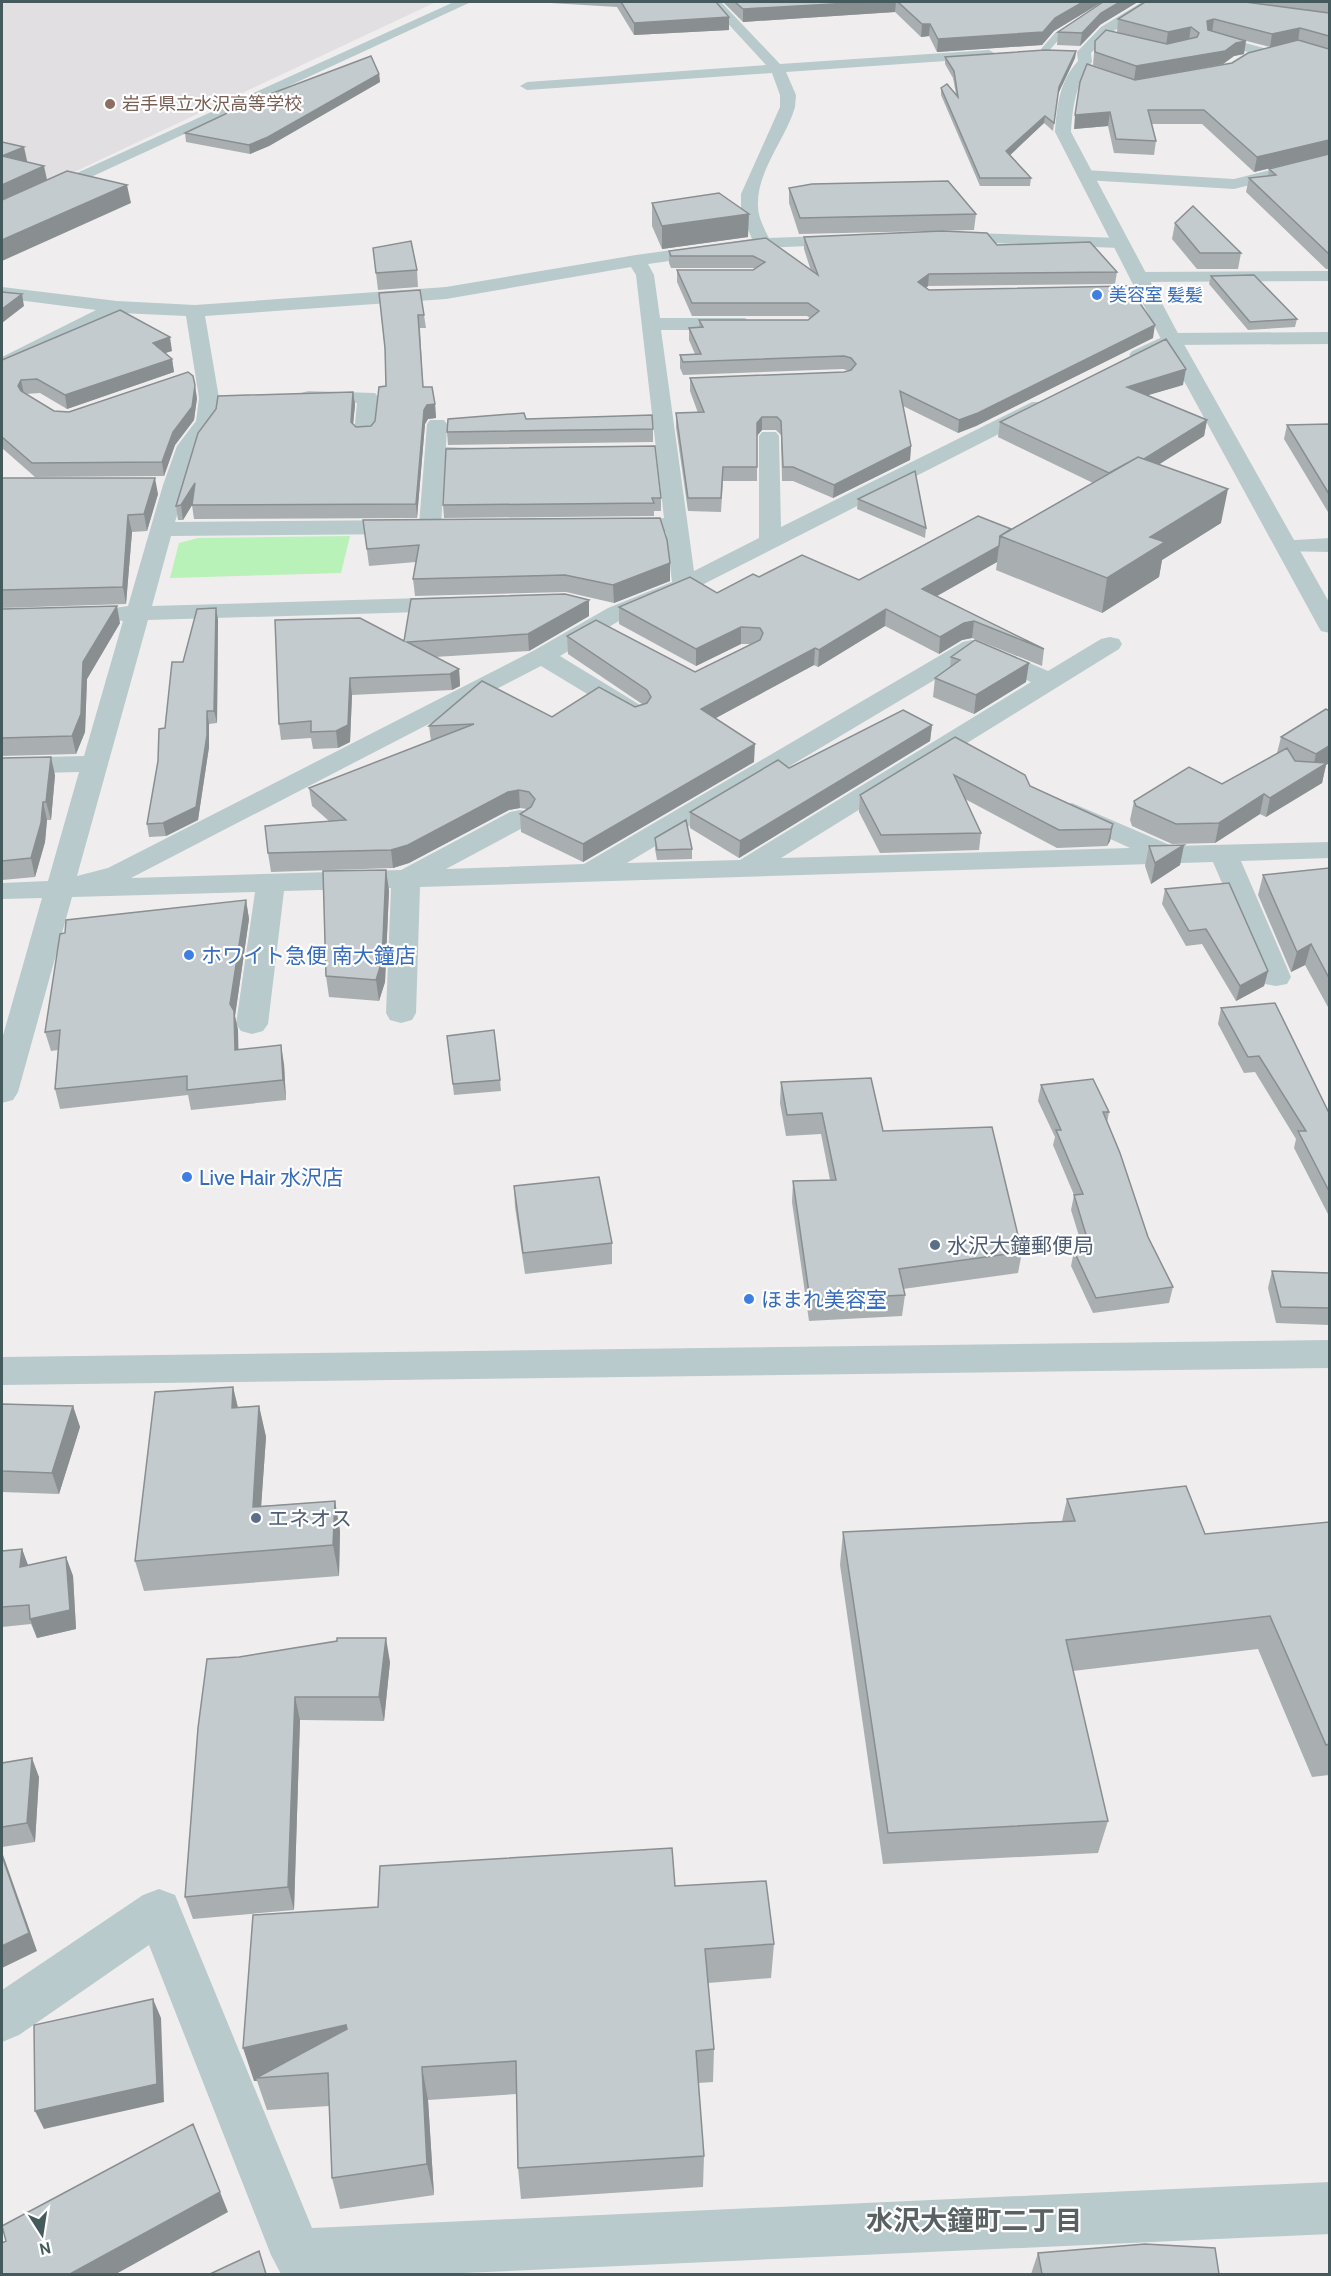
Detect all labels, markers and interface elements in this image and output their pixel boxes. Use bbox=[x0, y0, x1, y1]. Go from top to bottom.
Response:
place label: 岩手県立水沢高等学校 bbox=[122, 93, 302, 115]
marker: 岩手県立水沢高等学校 bbox=[103, 97, 117, 111]
place label: 美容室 髪髪 bbox=[1109, 284, 1203, 306]
marker: 美容室 髪髪 bbox=[1090, 288, 1104, 302]
place label: ホワイト急便 南大鐘店 bbox=[201, 943, 416, 968]
marker: ホワイト急便 南大鐘店 bbox=[182, 948, 196, 962]
place label: Live Hair 水沢店 bbox=[199, 1165, 343, 1190]
marker: Live Hair 水沢店 bbox=[180, 1170, 194, 1184]
place label: 水沢大鐘郵便局 bbox=[947, 1233, 1094, 1258]
marker: 水沢大鐘郵便局 bbox=[928, 1238, 942, 1252]
place label: ほまれ美容室 bbox=[761, 1287, 887, 1312]
marker: ほまれ美容室 bbox=[742, 1292, 756, 1306]
place label: エネオス bbox=[268, 1506, 352, 1531]
marker: エネオス bbox=[249, 1511, 263, 1525]
north arrow bbox=[12, 2204, 72, 2264]
district label: 水沢大鐘町二丁目 bbox=[866, 2204, 1082, 2237]
text: N bbox=[38, 2238, 53, 2259]

